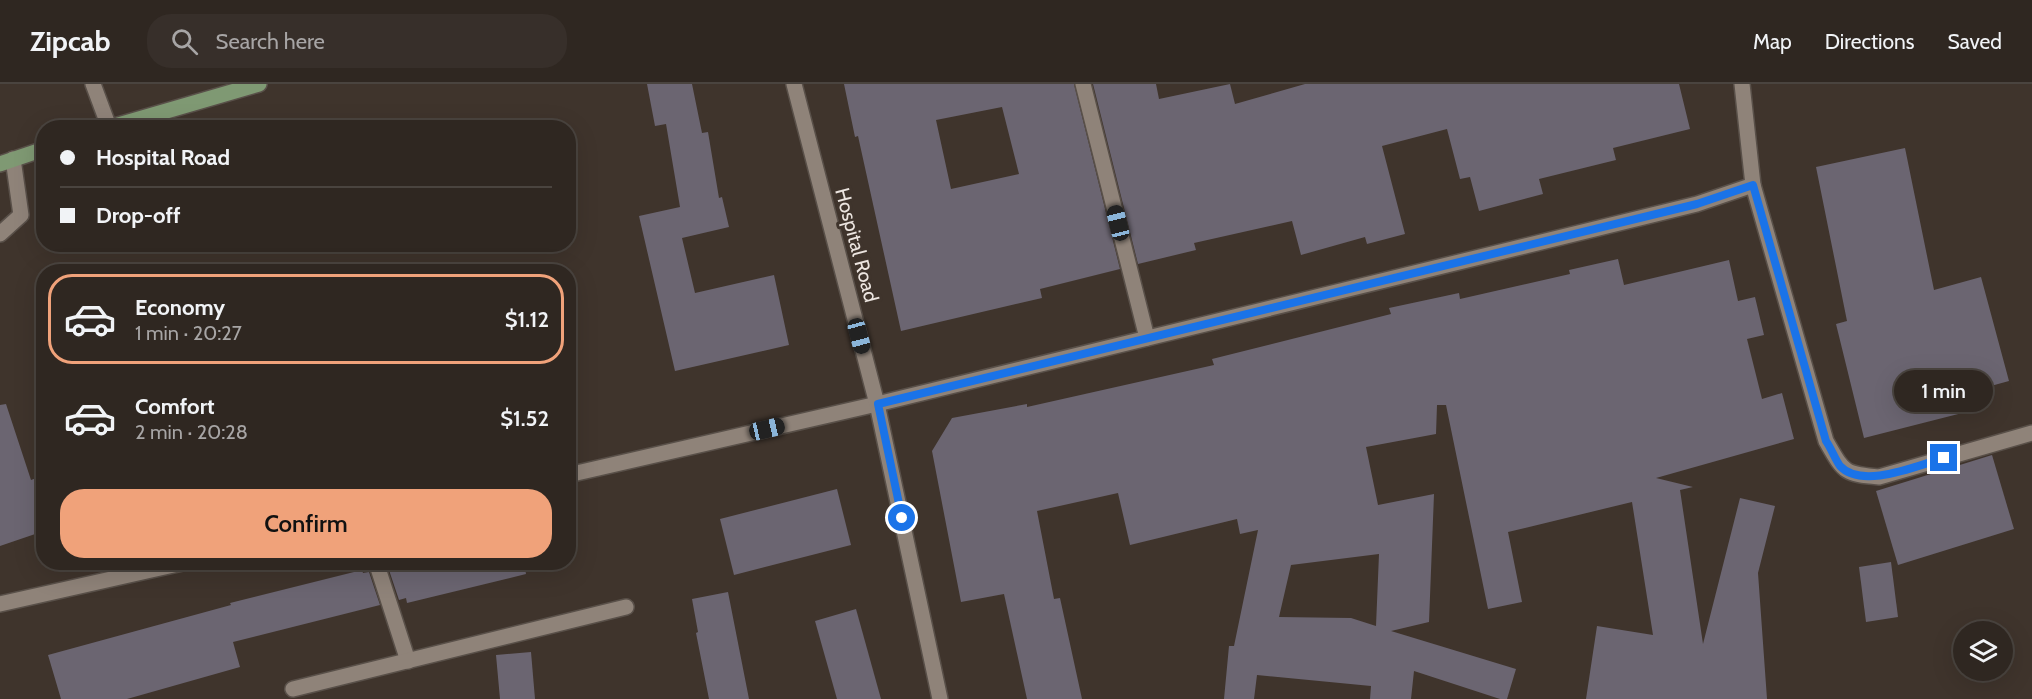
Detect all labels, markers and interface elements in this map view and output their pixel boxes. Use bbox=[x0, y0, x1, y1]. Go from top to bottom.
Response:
search box bbox=[147, 14, 567, 68]
text: Zipcab bbox=[30, 24, 111, 58]
icon: search bbox=[168, 25, 201, 58]
text: Search here bbox=[216, 28, 325, 55]
text: Map bbox=[1753, 29, 1792, 54]
text: Directions bbox=[1825, 29, 1914, 54]
text: Saved bbox=[1947, 29, 2002, 54]
text: Hospital Road bbox=[96, 144, 230, 171]
street label: Hospital Road bbox=[830, 185, 884, 305]
text: Drop-off bbox=[96, 202, 180, 229]
car bbox=[1105, 203, 1131, 243]
icon: car bbox=[63, 292, 117, 346]
text: Economy bbox=[135, 294, 225, 321]
text: $1.12 bbox=[505, 306, 549, 333]
car bbox=[846, 316, 872, 356]
text: 1 min · 20:27 bbox=[135, 321, 242, 345]
callout: 1 min bbox=[1894, 371, 1994, 413]
text: 1 min bbox=[1921, 379, 1966, 403]
icon: car bbox=[63, 391, 117, 445]
text: Comfort bbox=[135, 393, 214, 420]
text: $1.52 bbox=[500, 405, 549, 432]
car bbox=[747, 416, 787, 442]
text: 2 min · 20:28 bbox=[135, 420, 248, 444]
route end bbox=[1930, 444, 1957, 471]
button: Confirm bbox=[60, 489, 552, 558]
route start bbox=[888, 504, 915, 531]
map controls bbox=[1953, 621, 2013, 681]
button: layers bbox=[1953, 621, 2013, 681]

